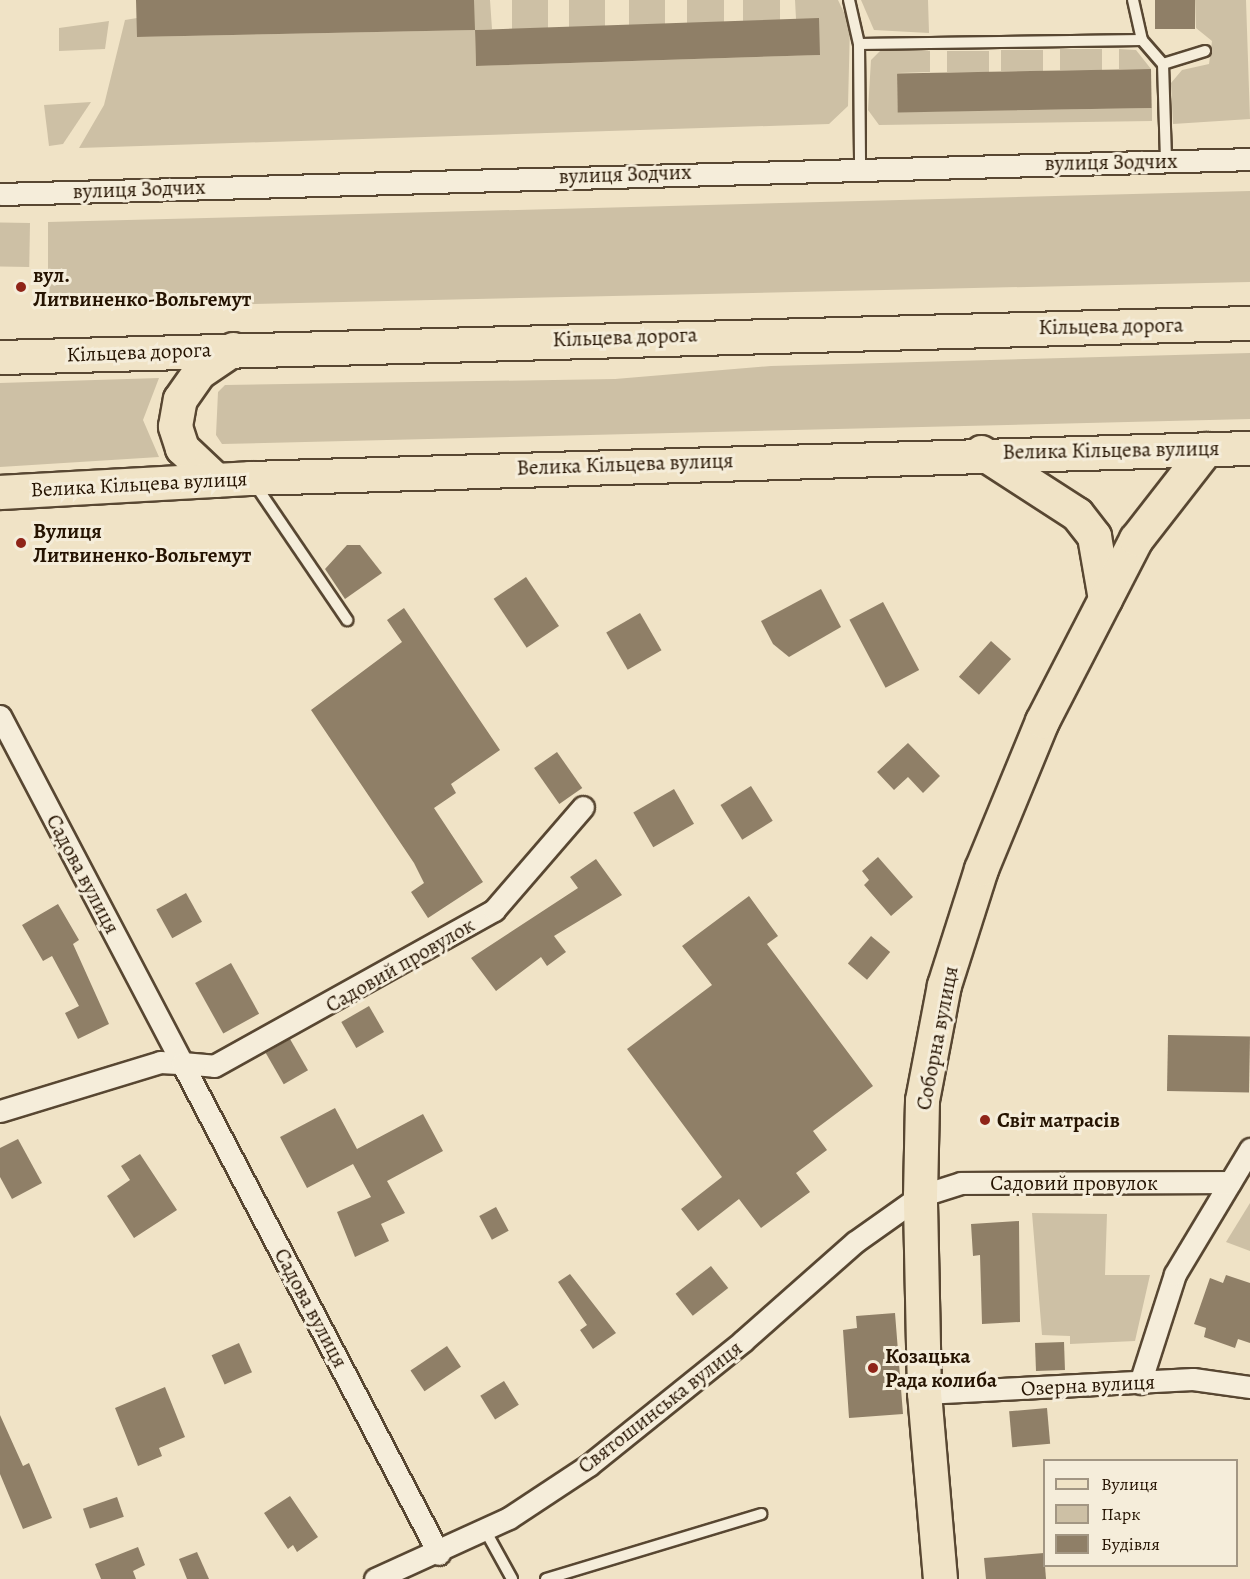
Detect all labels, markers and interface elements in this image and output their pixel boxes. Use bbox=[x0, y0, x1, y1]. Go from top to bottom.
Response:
street label: вулиця Зодчих bbox=[1044, 148, 1178, 176]
street label: вулиця Зодчих bbox=[558, 159, 692, 189]
street label: вулиця Зодчих bbox=[72, 174, 206, 204]
place label: вул. Литвиненко-Вольгемут bbox=[33, 262, 251, 312]
marker: вул. Литвиненко-Вольгемут bbox=[14, 280, 28, 294]
street label: Кільцева дорога bbox=[1038, 312, 1184, 340]
street label: Кільцева дорога bbox=[552, 322, 698, 352]
street label: Кільцева дорога bbox=[66, 337, 212, 367]
street label: Велика Кільцева вулиця bbox=[1002, 436, 1220, 464]
street label: Велика Кільцева вулиця bbox=[516, 448, 734, 480]
street label: Велика Кільцева вулиця bbox=[30, 466, 248, 502]
place label: Вулиця Литвиненко-Вольгемут bbox=[33, 518, 251, 568]
marker: Вулиця Литвиненко-Вольгемут bbox=[14, 536, 28, 550]
street label: Садова вулиця bbox=[41, 810, 125, 938]
street label: Садовий провулок bbox=[321, 912, 479, 1018]
street label: Соборна вулиця bbox=[911, 964, 963, 1112]
place label: Світ матрасів bbox=[997, 1107, 1120, 1133]
marker: Світ матрасів bbox=[978, 1113, 992, 1127]
street label: Садовий провулок bbox=[990, 1170, 1158, 1196]
street label: Садова вулиця bbox=[269, 1244, 353, 1372]
street label: Святошинська вулиця bbox=[573, 1335, 747, 1479]
place label: Козацька Рада колиба bbox=[885, 1343, 997, 1393]
marker: Козацька Рада колиба bbox=[866, 1361, 880, 1375]
street label: Озерна вулиця bbox=[1020, 1369, 1156, 1401]
legend bbox=[1043, 1459, 1238, 1567]
text: Вулиця bbox=[1101, 1472, 1158, 1496]
text: Парк bbox=[1101, 1502, 1141, 1526]
text: Будівля bbox=[1101, 1532, 1160, 1556]

